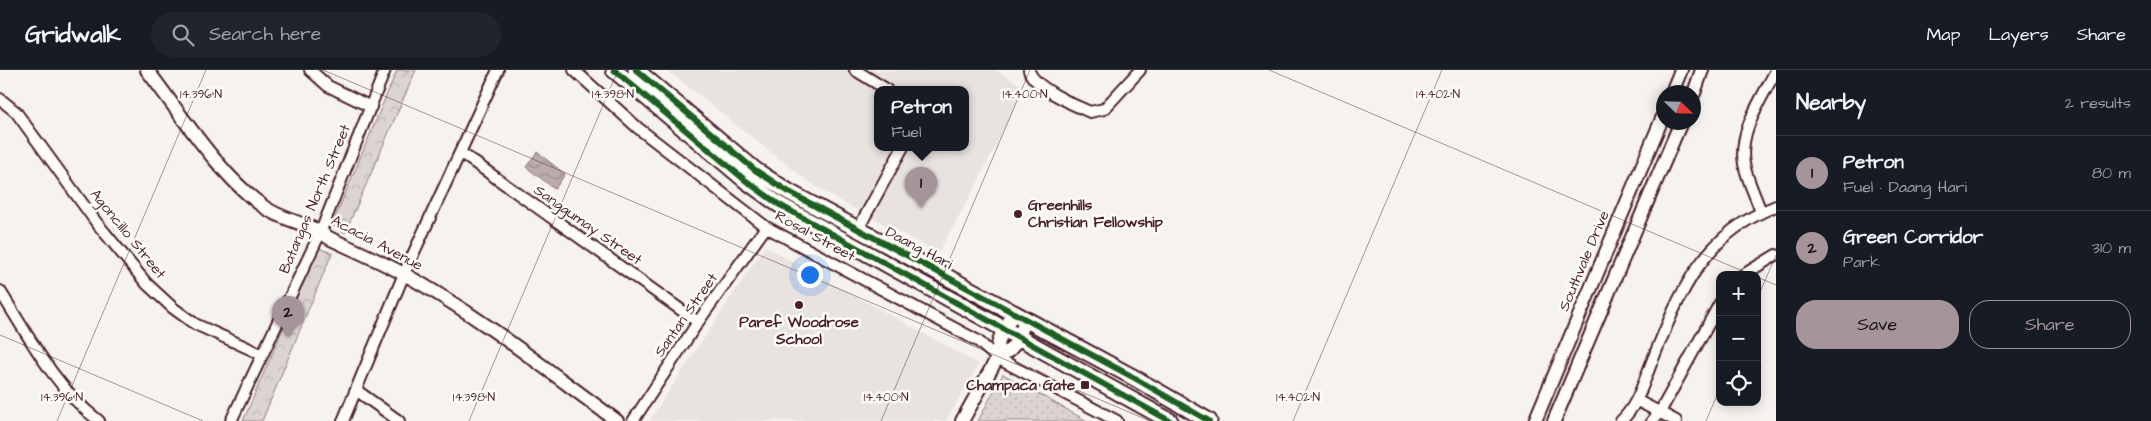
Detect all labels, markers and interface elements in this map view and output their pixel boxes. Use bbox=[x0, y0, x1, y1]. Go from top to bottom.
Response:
search box bbox=[151, 12, 501, 57]
text: Gridwalk bbox=[25, 18, 121, 52]
icon: search bbox=[169, 21, 197, 49]
text: Search here bbox=[209, 21, 321, 48]
text: Map bbox=[1926, 22, 1960, 47]
text: Layers bbox=[1988, 22, 2049, 47]
text: Share bbox=[2077, 22, 2126, 47]
north arrow bbox=[1656, 85, 1701, 130]
text: 14.396°N bbox=[180, 86, 222, 103]
text: 14.398°N bbox=[592, 86, 635, 103]
popup bbox=[874, 86, 969, 151]
text: 14.400°N bbox=[1003, 86, 1048, 103]
text: 14.402°N bbox=[1416, 86, 1461, 103]
text: Nearby bbox=[1796, 88, 1866, 117]
text: 2 results bbox=[2065, 92, 2131, 114]
text: Petron bbox=[891, 94, 952, 121]
street label: Batangas North Street bbox=[274, 121, 357, 277]
text: Fuel bbox=[891, 121, 922, 143]
text: Petron bbox=[1843, 149, 1904, 176]
text: 1 bbox=[1811, 162, 1813, 184]
text: 80 m bbox=[2092, 162, 2131, 184]
pin: 1 bbox=[905, 167, 937, 208]
text: Fuel · Daang Hari bbox=[1843, 176, 1967, 198]
street label: Sanggumay Street bbox=[529, 180, 646, 271]
street label: Agoncillo Street bbox=[84, 184, 171, 284]
place label: Greenhills Christian Fellowship bbox=[1028, 195, 1164, 233]
street label: Rosal Street bbox=[771, 205, 859, 267]
marker: Greenhills Christian Fellowship bbox=[1012, 208, 1024, 220]
street label: Southvale Drive bbox=[1553, 208, 1615, 314]
street label: Acacia Avenue bbox=[328, 210, 426, 276]
street label: Daang Hari bbox=[881, 221, 957, 276]
text: Green Corridor bbox=[1843, 224, 1983, 251]
text: 2 bbox=[1807, 237, 1817, 259]
text: 310 m bbox=[2092, 237, 2131, 259]
text: Park bbox=[1843, 251, 1880, 273]
your location bbox=[797, 262, 823, 288]
street label: Santan Street bbox=[649, 269, 723, 361]
map controls bbox=[1716, 271, 1761, 406]
button: + bbox=[1716, 271, 1761, 316]
pin: 2 bbox=[272, 296, 304, 337]
marker: Paref Woodrose School bbox=[793, 299, 805, 311]
button: Save bbox=[1796, 300, 1959, 349]
button: Share bbox=[1969, 300, 2131, 349]
place label: Paref Woodrose School bbox=[739, 312, 859, 350]
button: − bbox=[1716, 316, 1761, 361]
button: locate bbox=[1716, 361, 1761, 406]
place label: Champaca Gate bbox=[966, 375, 1075, 396]
marker: Champaca Gate bbox=[1079, 379, 1091, 391]
text: 14.396°N bbox=[41, 389, 83, 406]
text: 14.398°N bbox=[453, 389, 496, 406]
text: 14.400°N bbox=[864, 389, 909, 406]
text: 14.402°N bbox=[1276, 389, 1321, 406]

